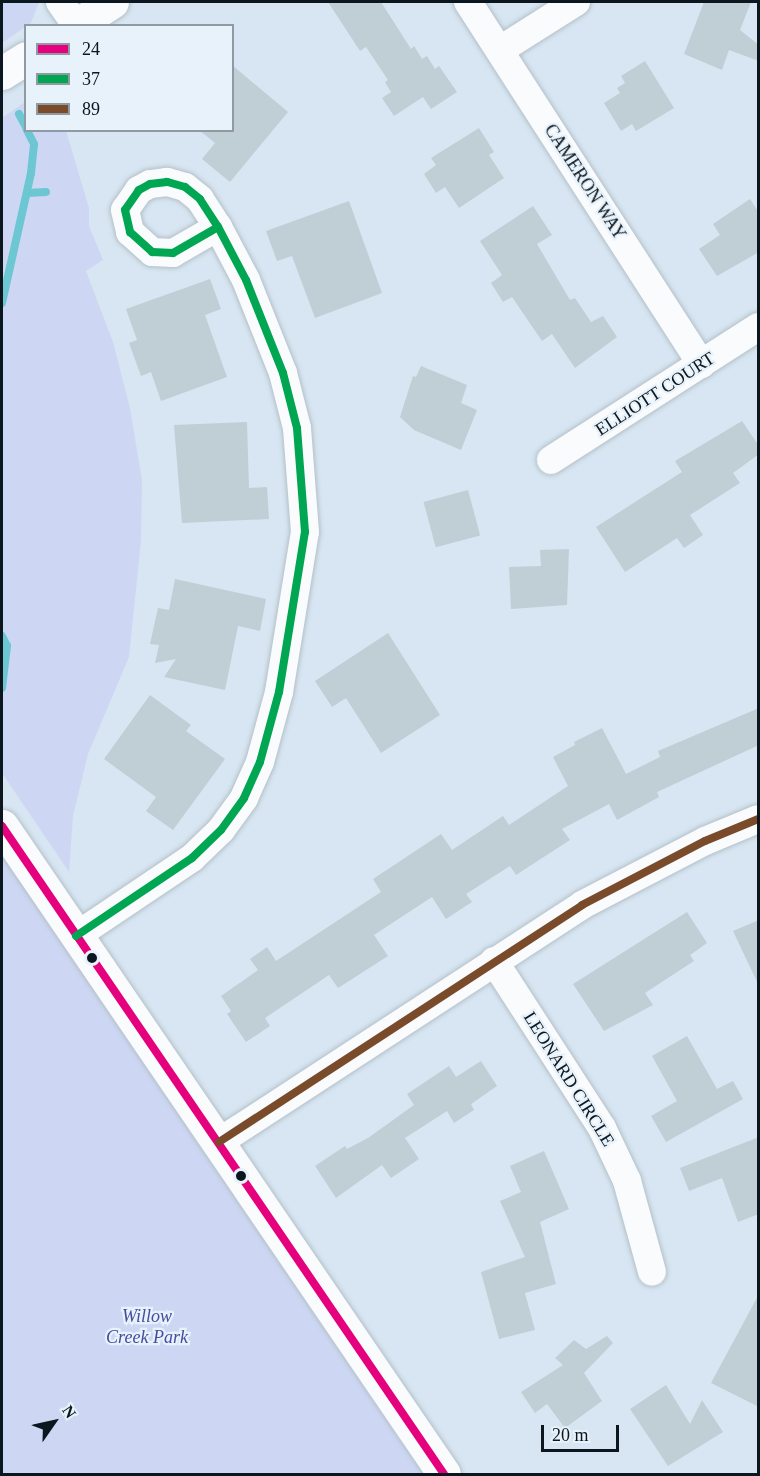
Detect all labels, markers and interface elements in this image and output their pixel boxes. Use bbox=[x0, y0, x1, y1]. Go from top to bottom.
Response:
legend bbox=[24, 24, 234, 132]
text: 24 bbox=[82, 39, 100, 59]
text: 37 bbox=[82, 69, 100, 89]
text: 89 bbox=[82, 99, 100, 119]
street label: CAMERON WAY bbox=[539, 120, 631, 244]
street label: ELLIOTT COURT bbox=[591, 347, 719, 441]
unlabelled marker bbox=[86, 952, 98, 964]
street label: LEONARD CIRCLE bbox=[519, 1008, 619, 1150]
unlabelled marker bbox=[235, 1170, 247, 1182]
park label: Willow Creek Park bbox=[106, 1306, 188, 1348]
north arrow bbox=[24, 1392, 84, 1452]
text: N bbox=[59, 1402, 80, 1421]
scale bar bbox=[544, 1413, 622, 1451]
text: 20 m bbox=[552, 1425, 589, 1445]

